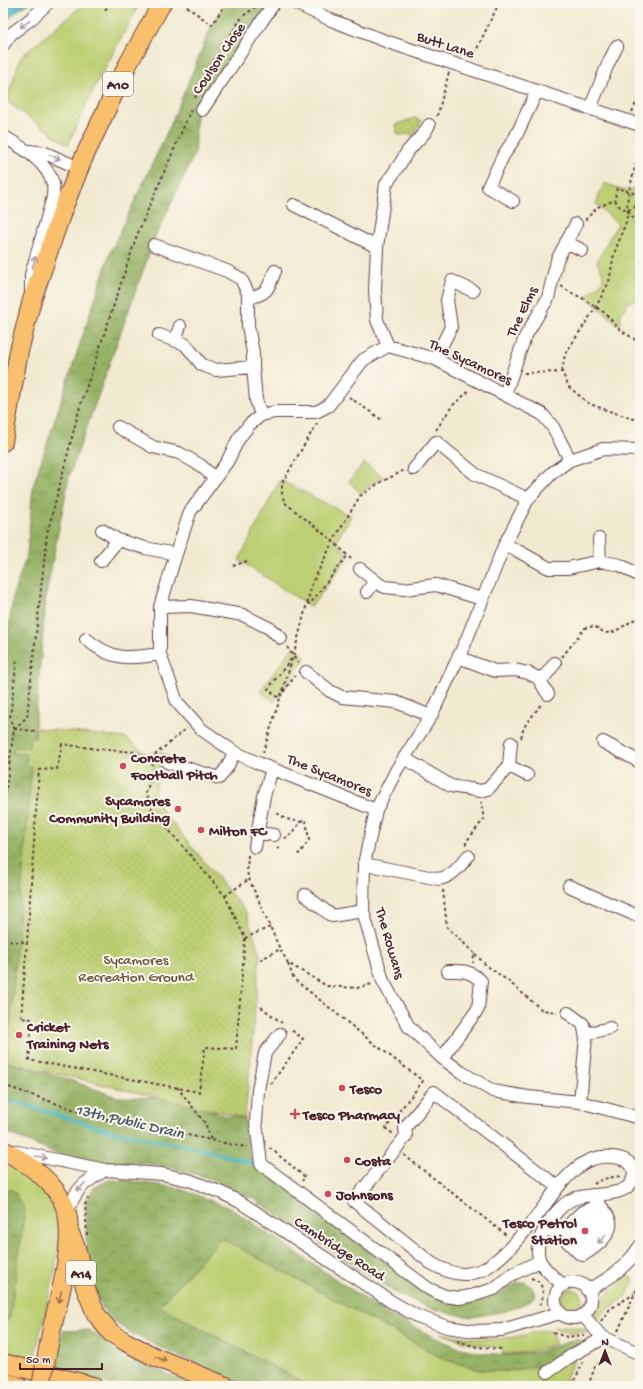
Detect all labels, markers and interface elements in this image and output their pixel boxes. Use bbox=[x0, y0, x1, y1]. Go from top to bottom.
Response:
one-way arrow bbox=[20, 20, 31, 28]
street label: Coulson Close bbox=[189, 20, 250, 98]
street label: Butt Lane bbox=[413, 28, 477, 64]
road number: A10 bbox=[103, 72, 133, 96]
one-way arrow bbox=[48, 154, 60, 161]
one-way arrow bbox=[31, 256, 38, 269]
street label: The Elms bbox=[502, 283, 543, 341]
street label: The Sycamores bbox=[425, 335, 515, 390]
place label: Concrete Football Pitch bbox=[130, 750, 218, 785]
street label: The Sycamores bbox=[283, 750, 375, 801]
marker: Concrete Football Pitch bbox=[118, 761, 128, 771]
place label: Sycamores Community Building bbox=[48, 793, 171, 828]
marker: Sycamores Community Building bbox=[173, 804, 183, 814]
place label: Milton FC bbox=[209, 823, 268, 841]
marker: Milton FC bbox=[196, 825, 206, 835]
street label: The Rowans bbox=[370, 905, 408, 982]
park label: Sycamores Recreation Ground bbox=[78, 952, 195, 987]
place label: Cricket Training Nets bbox=[26, 1019, 110, 1054]
marker: Cricket Training Nets bbox=[14, 1030, 24, 1040]
place label: Tesco bbox=[349, 1081, 382, 1099]
marker: Tesco bbox=[337, 1083, 347, 1093]
water label: 13th Public Drain bbox=[73, 1102, 186, 1145]
place label: Tesco Pharmacy bbox=[302, 1107, 401, 1125]
marker: Tesco Pharmacy bbox=[290, 1109, 300, 1119]
one-way arrow bbox=[34, 1153, 47, 1161]
place label: Costa bbox=[354, 1153, 392, 1171]
marker: Costa bbox=[342, 1155, 352, 1165]
one-way arrow bbox=[76, 1182, 86, 1192]
place label: Johnsons bbox=[335, 1187, 394, 1205]
marker: Johnsons bbox=[323, 1189, 333, 1199]
street label: Cambridge Road bbox=[290, 1214, 389, 1286]
place label: Tesco Petrol Station bbox=[502, 1215, 578, 1250]
marker: Tesco Petrol Station bbox=[580, 1226, 590, 1236]
one-way arrow bbox=[598, 1234, 607, 1244]
road number: A14 bbox=[66, 1261, 96, 1285]
one-way arrow bbox=[55, 1290, 63, 1303]
north arrow bbox=[585, 1331, 625, 1371]
text: N bbox=[601, 1337, 609, 1349]
scale bar bbox=[20, 1345, 102, 1371]
text: 50 m bbox=[26, 1354, 51, 1368]
one-way arrow bbox=[155, 1356, 167, 1364]

